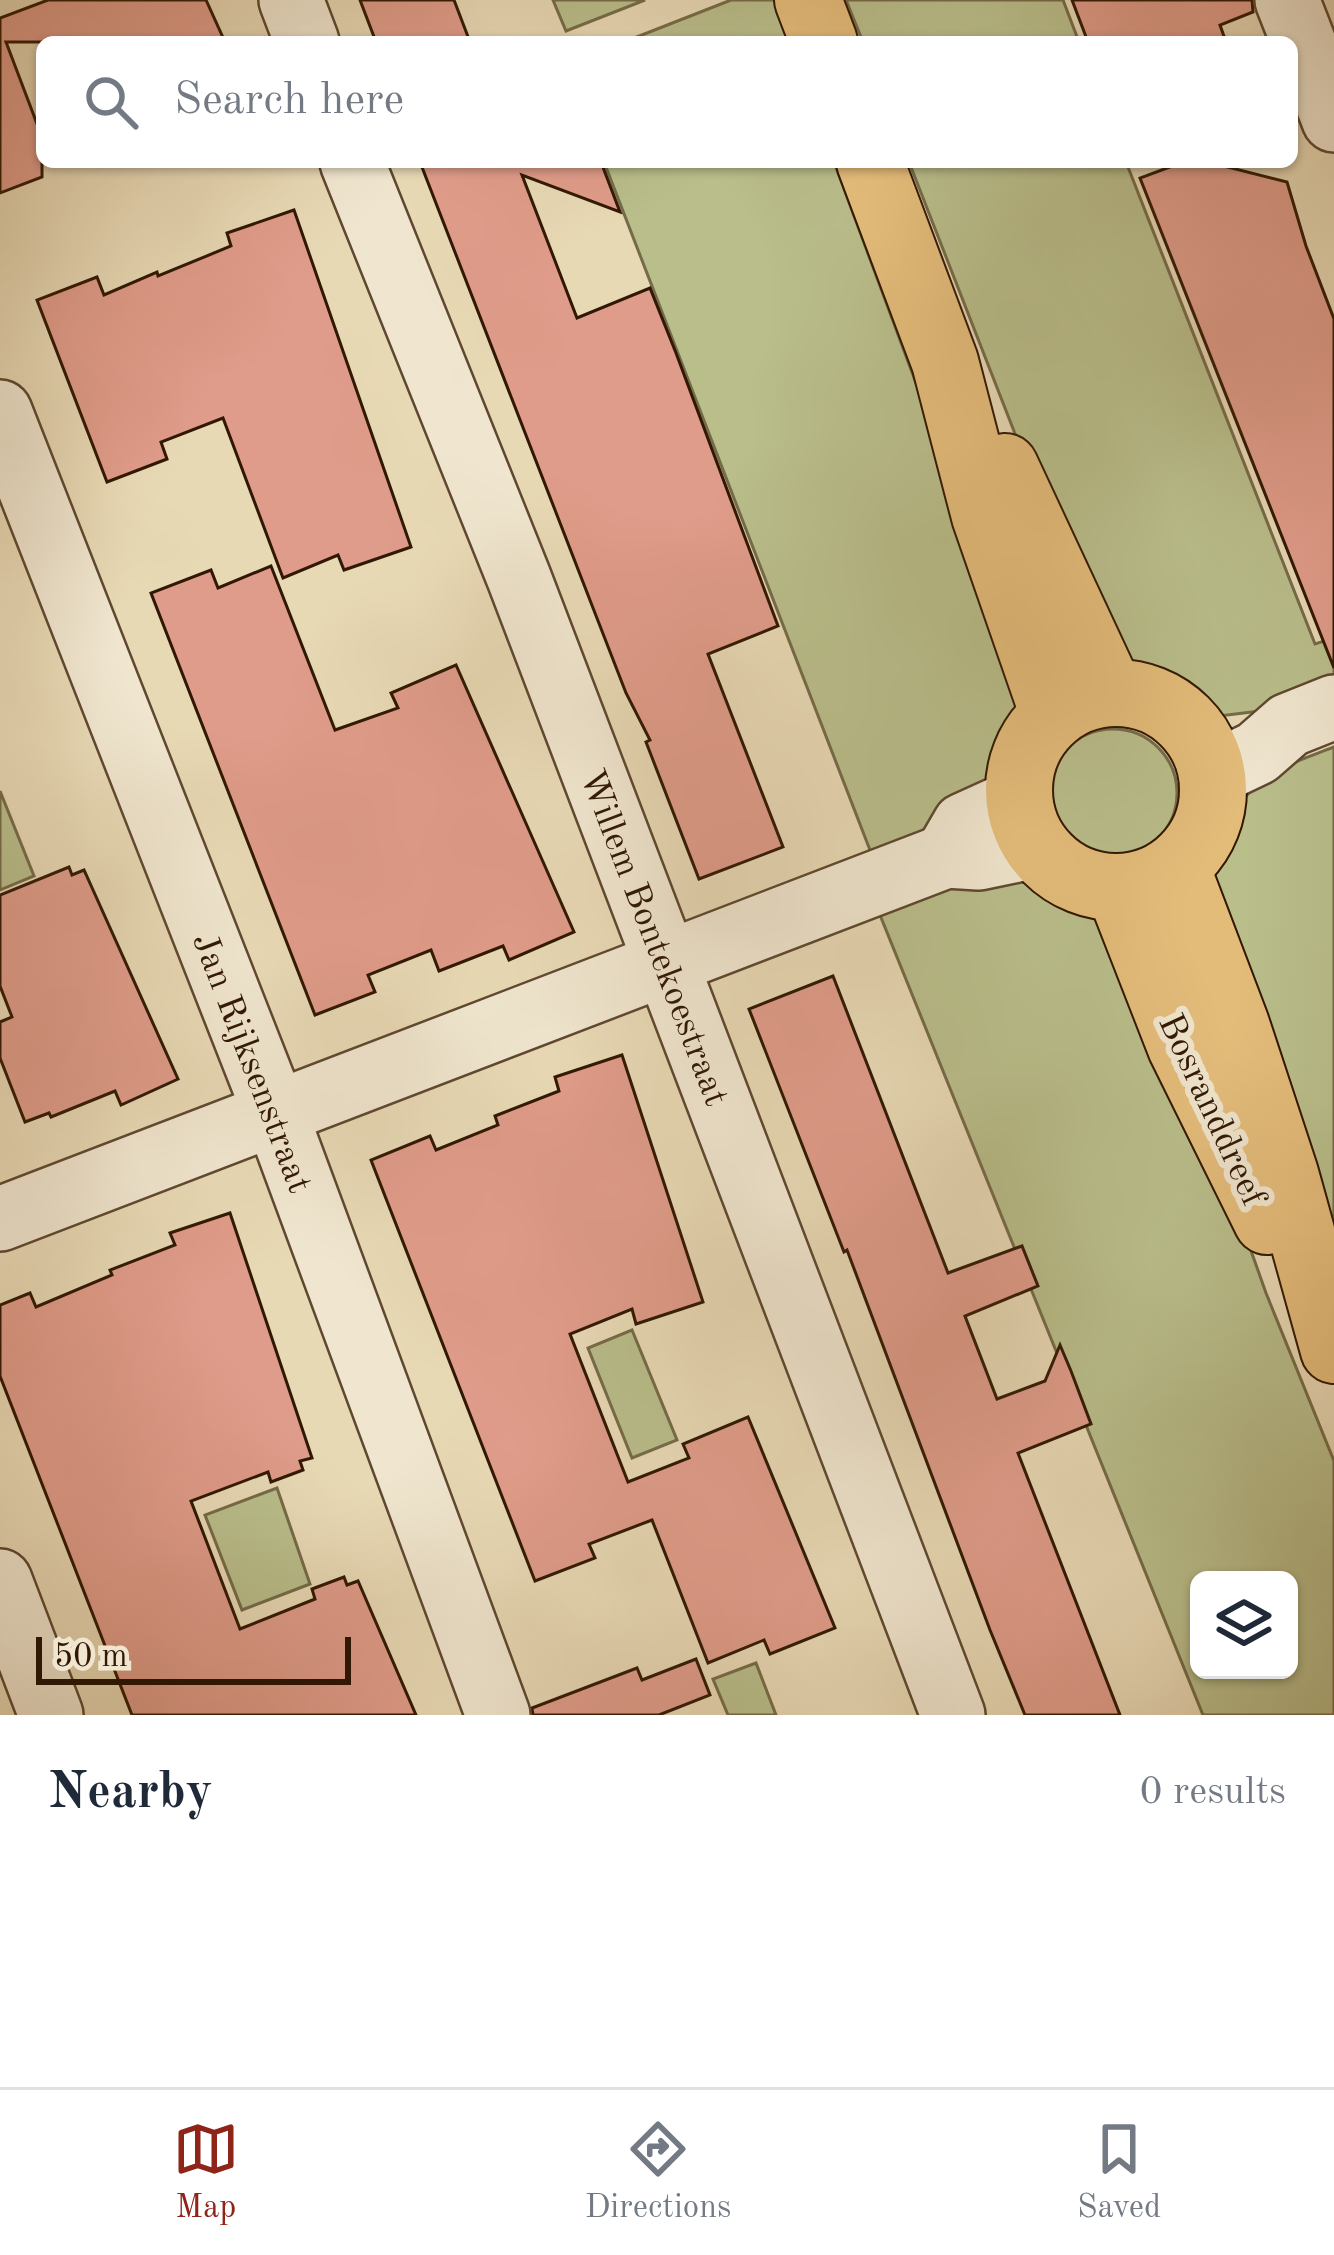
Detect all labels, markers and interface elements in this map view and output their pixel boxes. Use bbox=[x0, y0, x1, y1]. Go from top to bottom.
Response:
search box bbox=[36, 36, 1298, 168]
icon: search bbox=[78, 69, 144, 135]
text: Search here bbox=[174, 79, 404, 124]
street label: Willem Bontekoestraat bbox=[572, 765, 733, 1111]
street label: Jan Rijksenstraat bbox=[184, 928, 316, 1198]
street label: Bosranddreef bbox=[1150, 1009, 1271, 1213]
map controls bbox=[1190, 1571, 1298, 1679]
button: layers bbox=[1190, 1571, 1298, 1679]
scale bar bbox=[36, 1631, 351, 1684]
text: 50 m bbox=[54, 1641, 128, 1674]
text: Nearby bbox=[48, 1768, 213, 1819]
text: 0 results bbox=[1140, 1773, 1286, 1812]
tab: Map bbox=[173, 2116, 239, 2229]
tab: Directions bbox=[585, 2116, 731, 2229]
tab: Saved bbox=[1077, 2116, 1161, 2229]

